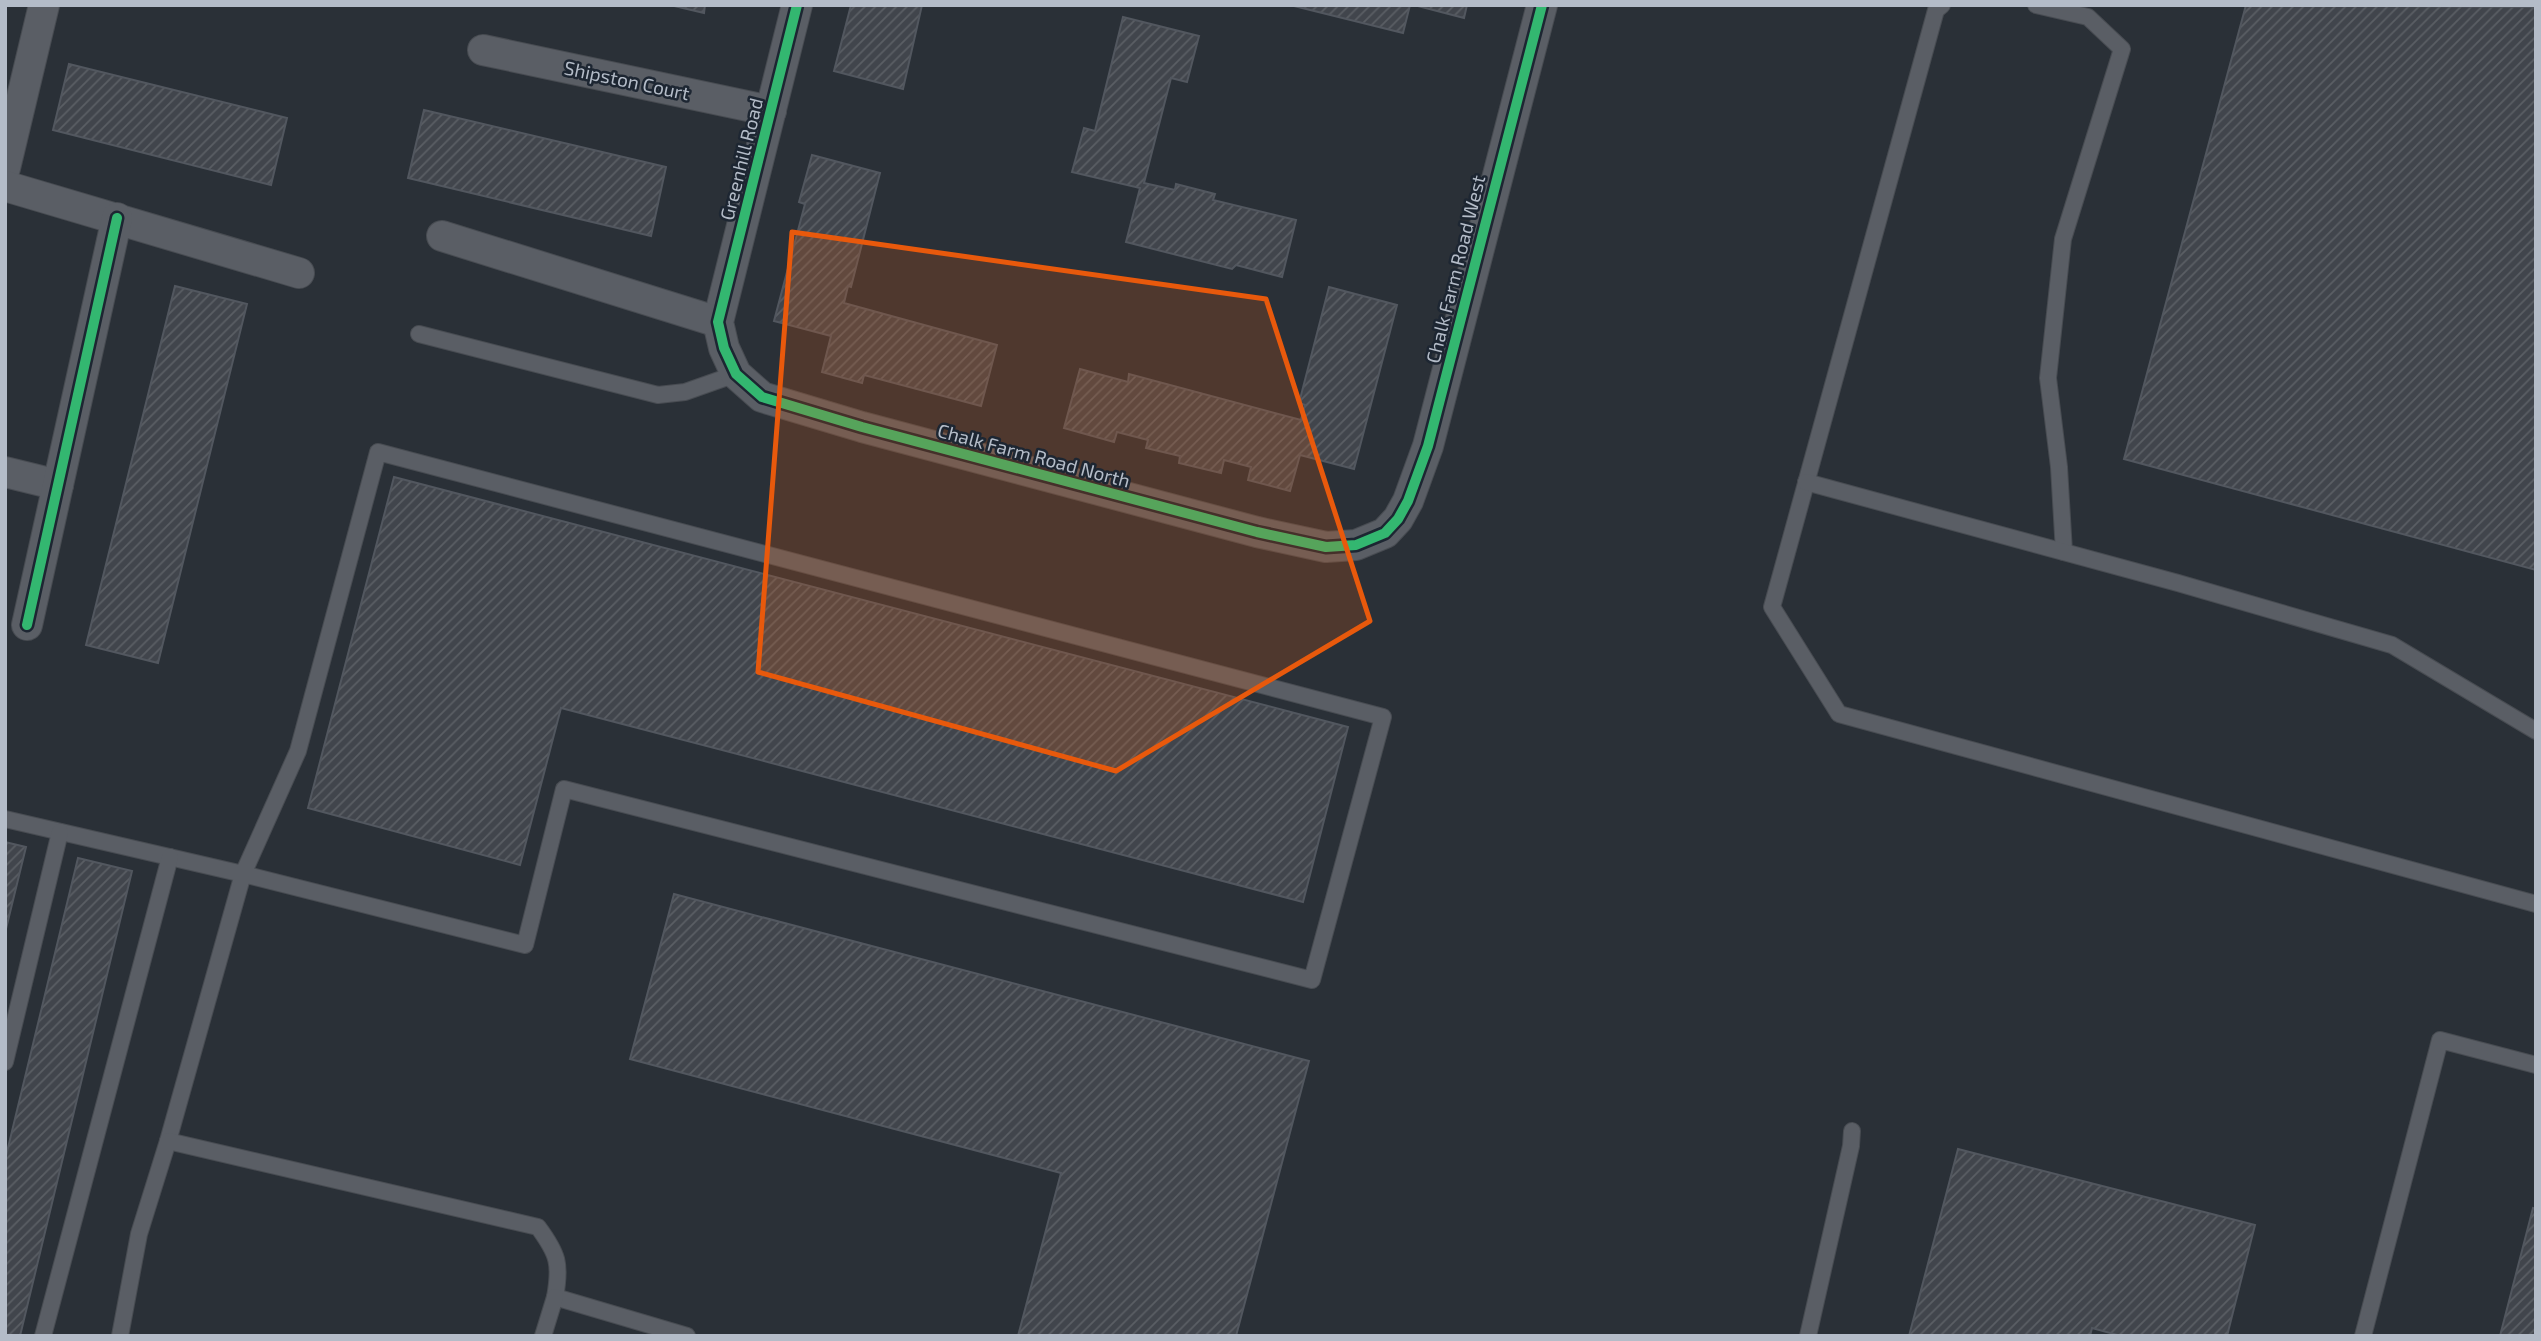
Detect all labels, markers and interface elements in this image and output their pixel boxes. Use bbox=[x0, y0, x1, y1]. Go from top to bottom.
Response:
street label: Shipston Court bbox=[562, 55, 692, 105]
street label: Greenhill Road bbox=[715, 95, 767, 223]
street label: Chalk Farm Road West bbox=[1421, 173, 1489, 365]
street label: Chalk Farm Road North bbox=[935, 418, 1133, 492]

